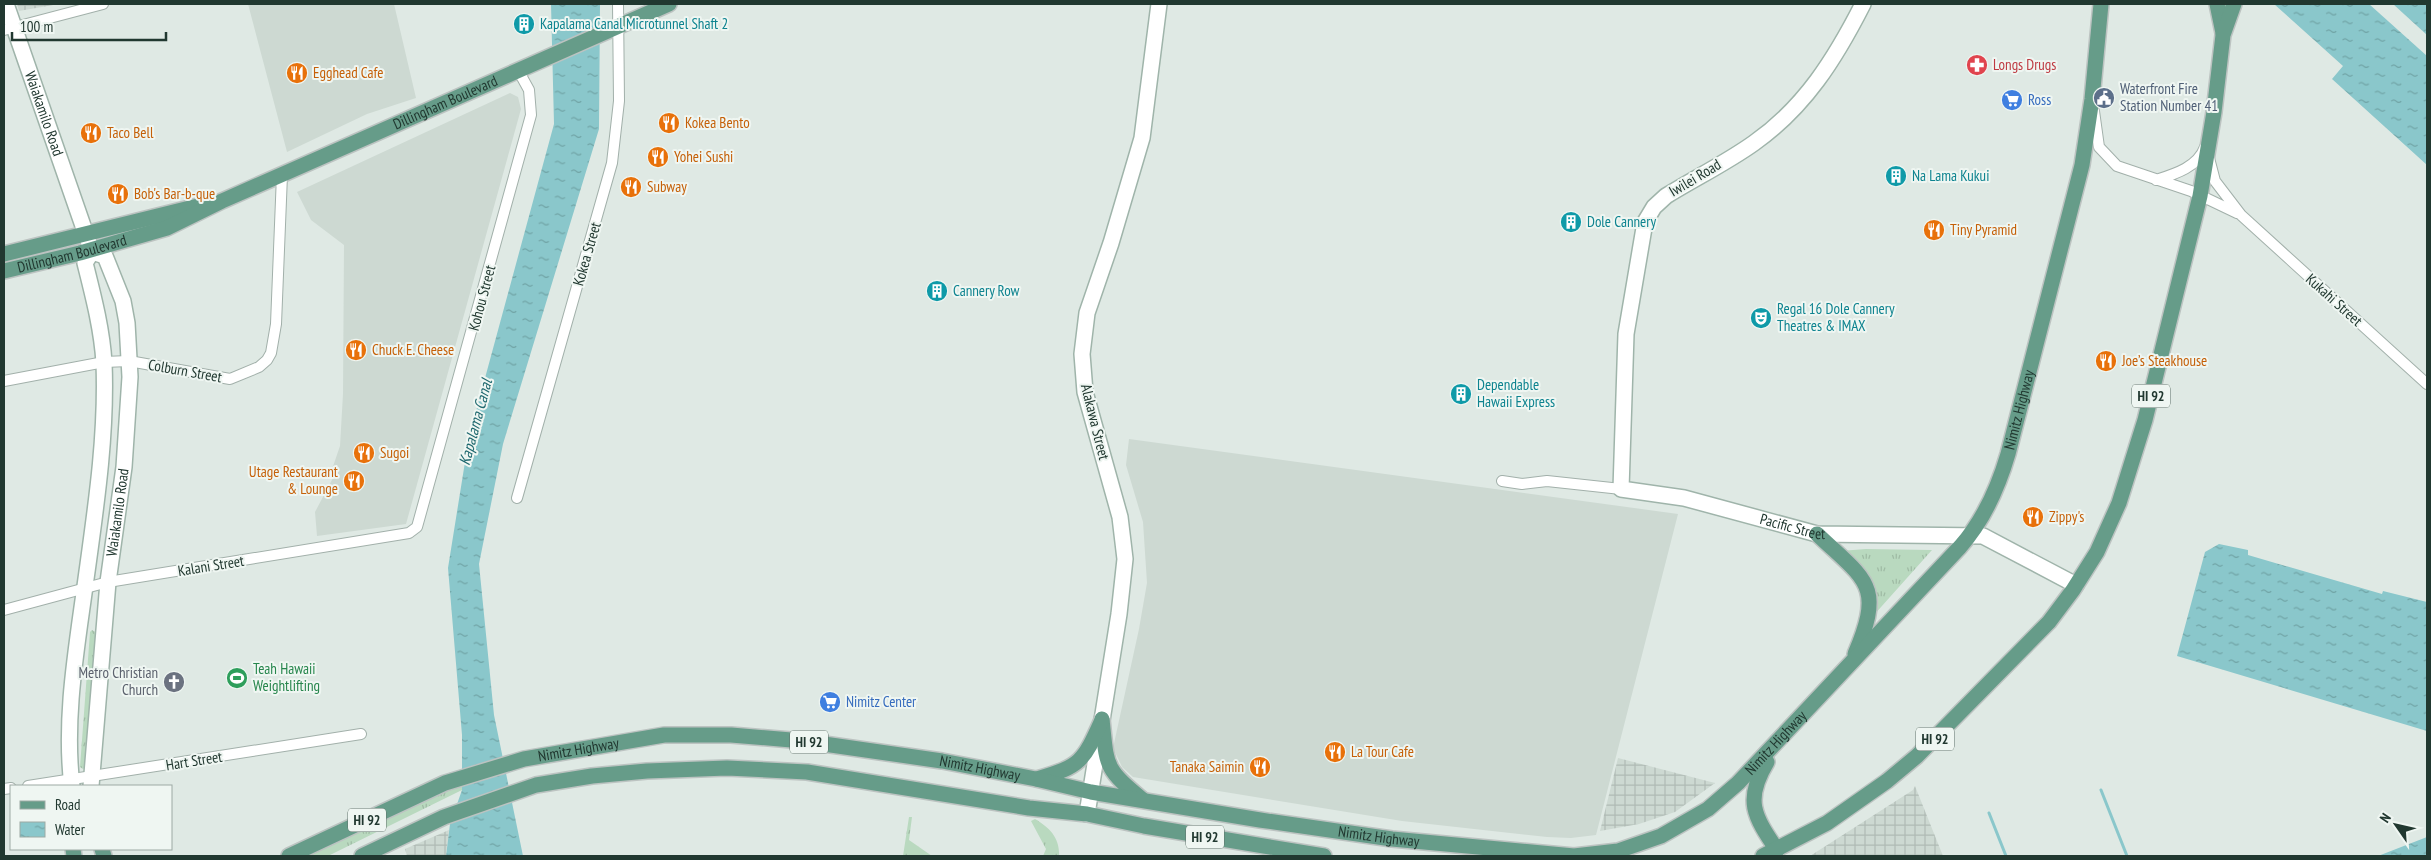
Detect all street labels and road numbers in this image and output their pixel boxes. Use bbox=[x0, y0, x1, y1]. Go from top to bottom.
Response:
street label: Waiakamilo Road bbox=[21, 68, 68, 158]
street label: Dillingham Boulevard bbox=[390, 71, 500, 133]
street label: Iwilei Road bbox=[1665, 155, 1724, 200]
street label: Kokea Street bbox=[568, 220, 605, 288]
street label: Dillingham Boulevard bbox=[15, 230, 129, 277]
street label: Kohou Street bbox=[464, 263, 499, 333]
street label: Kukahi Street bbox=[2302, 269, 2367, 330]
street label: Colburn Street bbox=[147, 355, 223, 386]
street label: Nimitz Highway bbox=[1999, 367, 2038, 452]
street label: Alakawa Street bbox=[1077, 382, 1114, 462]
road number: HI 92 bbox=[2132, 384, 2170, 408]
street label: Waiakamilo Road bbox=[102, 467, 133, 557]
street label: Pacific Street bbox=[1758, 509, 1825, 543]
street label: Kalani Street bbox=[177, 551, 245, 580]
street label: Nimitz Highway bbox=[1740, 706, 1811, 779]
road number: HI 92 bbox=[1916, 728, 1954, 751]
road number: HI 92 bbox=[790, 730, 828, 754]
street label: Nimitz Highway bbox=[536, 733, 621, 765]
street label: Hart Street bbox=[164, 747, 223, 774]
street label: Nimitz Highway bbox=[938, 751, 1022, 785]
road number: HI 92 bbox=[348, 808, 386, 832]
street label: Nimitz Highway bbox=[1337, 821, 1421, 851]
road number: HI 92 bbox=[1186, 826, 1224, 849]

